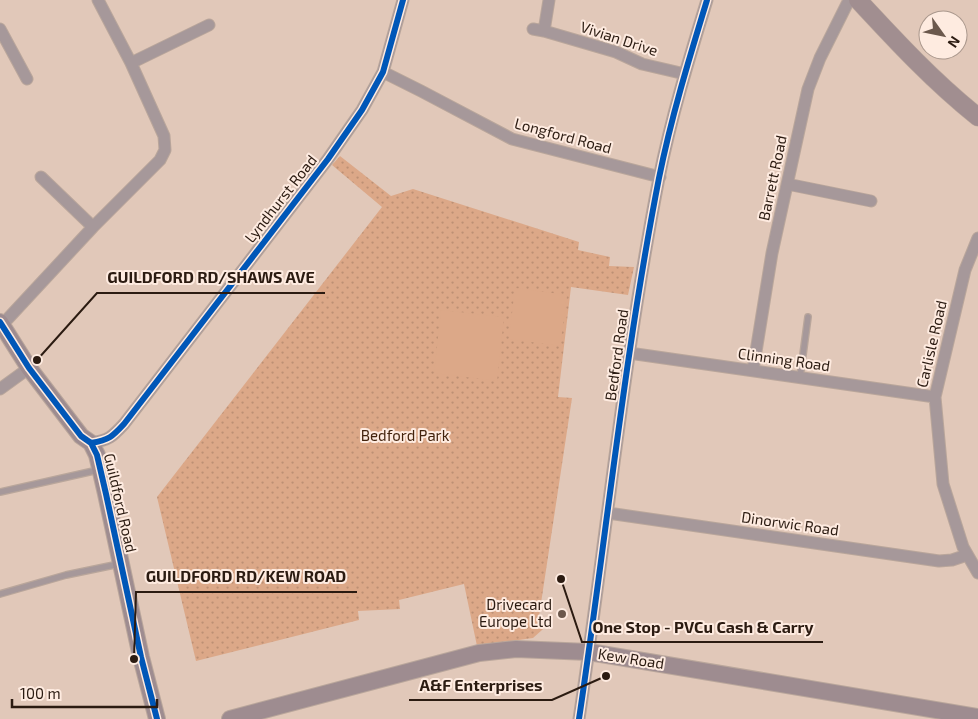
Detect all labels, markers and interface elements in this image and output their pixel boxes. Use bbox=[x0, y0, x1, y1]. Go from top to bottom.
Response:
north arrow bbox=[918, 10, 968, 60]
street label: Vivian Drive bbox=[578, 17, 660, 59]
text: N bbox=[944, 33, 964, 51]
street label: Longford Road bbox=[513, 113, 614, 157]
street label: Barrett Road bbox=[754, 133, 790, 222]
street label: Lyndhurst Road bbox=[240, 151, 320, 246]
callout: GUILDFORD RD/SHAWS AVE bbox=[97, 262, 325, 293]
text: GUILDFORD RD/SHAWS AVE bbox=[107, 267, 315, 286]
street label: Carlisle Road bbox=[912, 298, 950, 389]
street label: Bedford Road bbox=[601, 308, 631, 402]
street label: Clinning Road bbox=[737, 344, 831, 374]
park label: Bedford Park bbox=[361, 426, 450, 444]
street label: Guildford Road bbox=[101, 451, 141, 554]
street label: Dinorwic Road bbox=[740, 507, 840, 539]
callout: GUILDFORD RD/KEW ROAD bbox=[136, 561, 357, 592]
text: GUILDFORD RD/KEW ROAD bbox=[146, 566, 346, 585]
place label: Drivecard Europe Ltd bbox=[479, 595, 552, 630]
marker: Drivecard Europe Ltd bbox=[556, 608, 568, 620]
callout: One Stop - PVCu Cash & Carry bbox=[582, 611, 823, 642]
text: One Stop - PVCu Cash & Carry bbox=[593, 617, 813, 637]
street label: Kew Road bbox=[597, 644, 665, 672]
callout: A&F Enterprises bbox=[409, 669, 552, 700]
text: A&F Enterprises bbox=[420, 675, 542, 694]
scale bar bbox=[12, 676, 158, 708]
text: 100 m bbox=[20, 684, 61, 702]

